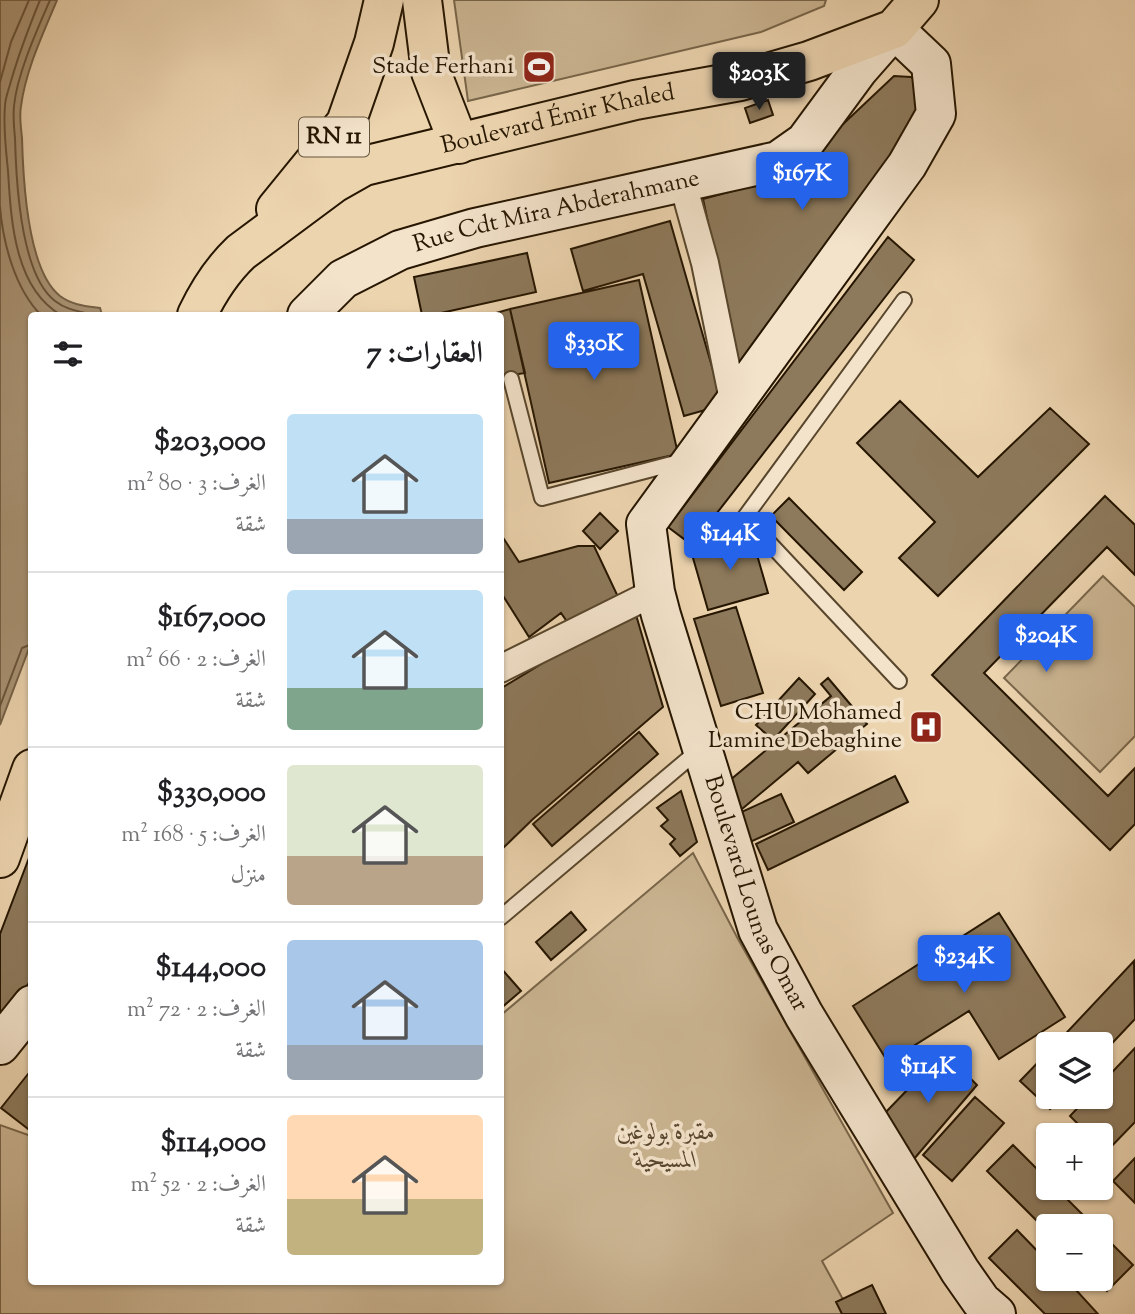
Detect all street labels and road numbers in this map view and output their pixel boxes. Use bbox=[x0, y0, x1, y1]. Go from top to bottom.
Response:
street label: Boulevard Émir Khaled bbox=[438, 76, 678, 164]
road number: RN 11 bbox=[299, 118, 369, 156]
street label: Rue Cdt Mira Abderahmane bbox=[409, 162, 703, 262]
street label: Boulevard Lounas Omar bbox=[694, 771, 816, 1018]

